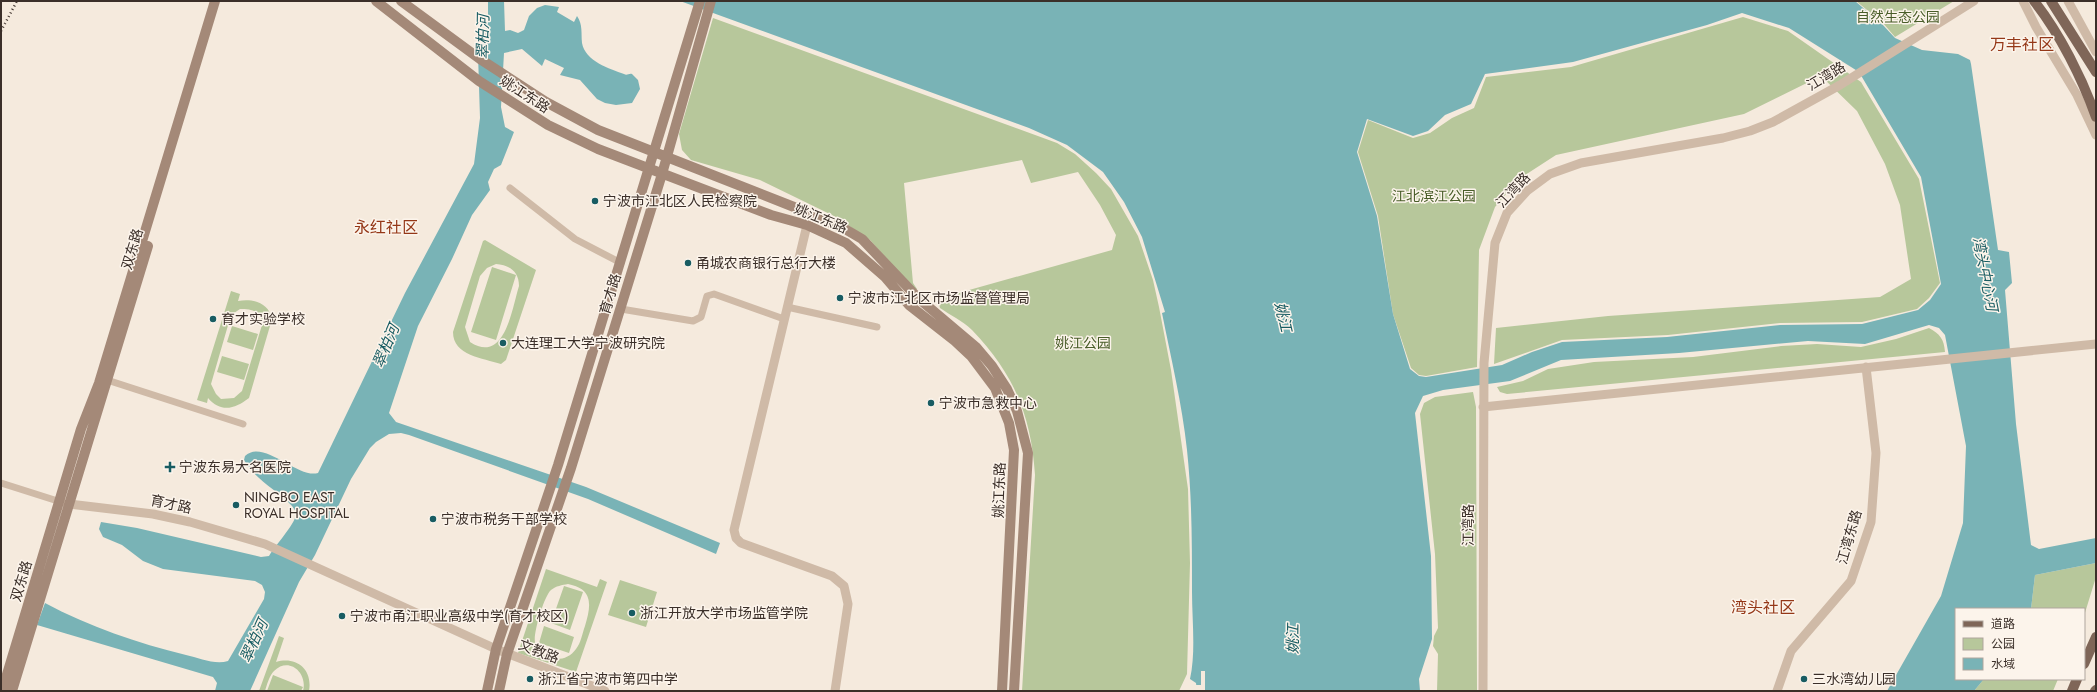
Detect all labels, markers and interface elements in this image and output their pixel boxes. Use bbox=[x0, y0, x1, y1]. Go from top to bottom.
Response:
park label: 自然生态公园 bbox=[1856, 7, 1940, 27]
water label: 翠柏河 bbox=[472, 11, 494, 60]
district label: 万丰社区 bbox=[1990, 33, 2054, 56]
street label: 江湾路 bbox=[1803, 57, 1849, 95]
street label: 姚江东路 bbox=[496, 70, 554, 118]
street label: 江湾路 bbox=[1491, 168, 1535, 212]
park label: 江北滨江公园 bbox=[1392, 186, 1476, 206]
place label: 宁波市江北区人民检察院 bbox=[603, 191, 757, 211]
marker: 宁波市江北区人民检察院 bbox=[590, 196, 600, 206]
street label: 姚江东路 bbox=[791, 198, 851, 238]
district label: 永红社区 bbox=[354, 216, 418, 239]
street label: 双东路 bbox=[116, 226, 148, 272]
water label: 湾头中心河 bbox=[1967, 235, 2004, 316]
place label: 甬城农商银行总行大楼 bbox=[696, 253, 836, 273]
marker: 甬城农商银行总行大楼 bbox=[683, 258, 693, 268]
street label: 育才路 bbox=[594, 271, 626, 317]
place label: 宁波市江北区市场监督管理局 bbox=[848, 288, 1030, 308]
marker: 宁波市江北区市场监督管理局 bbox=[835, 293, 845, 303]
water label: 姚江 bbox=[1269, 300, 1298, 336]
place label: 育才实验学校 bbox=[221, 309, 305, 329]
marker: 育才实验学校 bbox=[208, 314, 218, 324]
water label: 翠柏河 bbox=[367, 318, 406, 371]
place label: 大连理工大学宁波研究院 bbox=[511, 333, 665, 353]
park label: 姚江公园 bbox=[1055, 333, 1111, 353]
marker: 大连理工大学宁波研究院 bbox=[498, 338, 508, 348]
place label: 宁波市急救中心 bbox=[939, 393, 1037, 413]
marker: 宁波市急救中心 bbox=[926, 398, 936, 408]
place label: 宁波东易大名医院 bbox=[179, 457, 291, 477]
marker: 宁波东易大名医院 bbox=[164, 461, 176, 473]
street label: 姚江东路 bbox=[988, 462, 1010, 518]
place label: NINGBO EAST ROYAL HOSPITAL bbox=[244, 487, 350, 523]
street label: 育才路 bbox=[148, 490, 194, 518]
marker: NINGBO EAST ROYAL HOSPITAL bbox=[231, 500, 241, 510]
street label: 江湾路 bbox=[1458, 504, 1478, 546]
street label: 江湾东路 bbox=[1832, 507, 1866, 567]
place label: 宁波市税务干部学校 bbox=[441, 509, 567, 529]
marker: 宁波市税务干部学校 bbox=[428, 514, 438, 524]
street label: 双东路 bbox=[5, 558, 37, 604]
district label: 湾头社区 bbox=[1731, 596, 1795, 619]
place label: 浙江开放大学市场监管学院 bbox=[640, 603, 808, 623]
place label: 宁波市甬江职业高级中学(育才校区) bbox=[350, 606, 569, 626]
marker: 浙江开放大学市场监管学院 bbox=[627, 608, 637, 618]
legend bbox=[1955, 608, 2085, 680]
marker: 宁波市甬江职业高级中学(育才校区) bbox=[337, 611, 347, 621]
water label: 翠柏河 bbox=[235, 613, 275, 666]
text: 道路 bbox=[1991, 615, 2015, 633]
water label: 姚江 bbox=[1282, 622, 1304, 654]
street label: 文教路 bbox=[516, 634, 562, 668]
text: 公园 bbox=[1991, 635, 2015, 653]
text: 水域 bbox=[1991, 655, 2015, 673]
place label: 浙江省宁波市第四中学 bbox=[538, 669, 678, 689]
place label: 三水湾幼儿园 bbox=[1812, 669, 1896, 689]
marker: 浙江省宁波市第四中学 bbox=[525, 674, 535, 684]
marker: 三水湾幼儿园 bbox=[1799, 674, 1809, 684]

